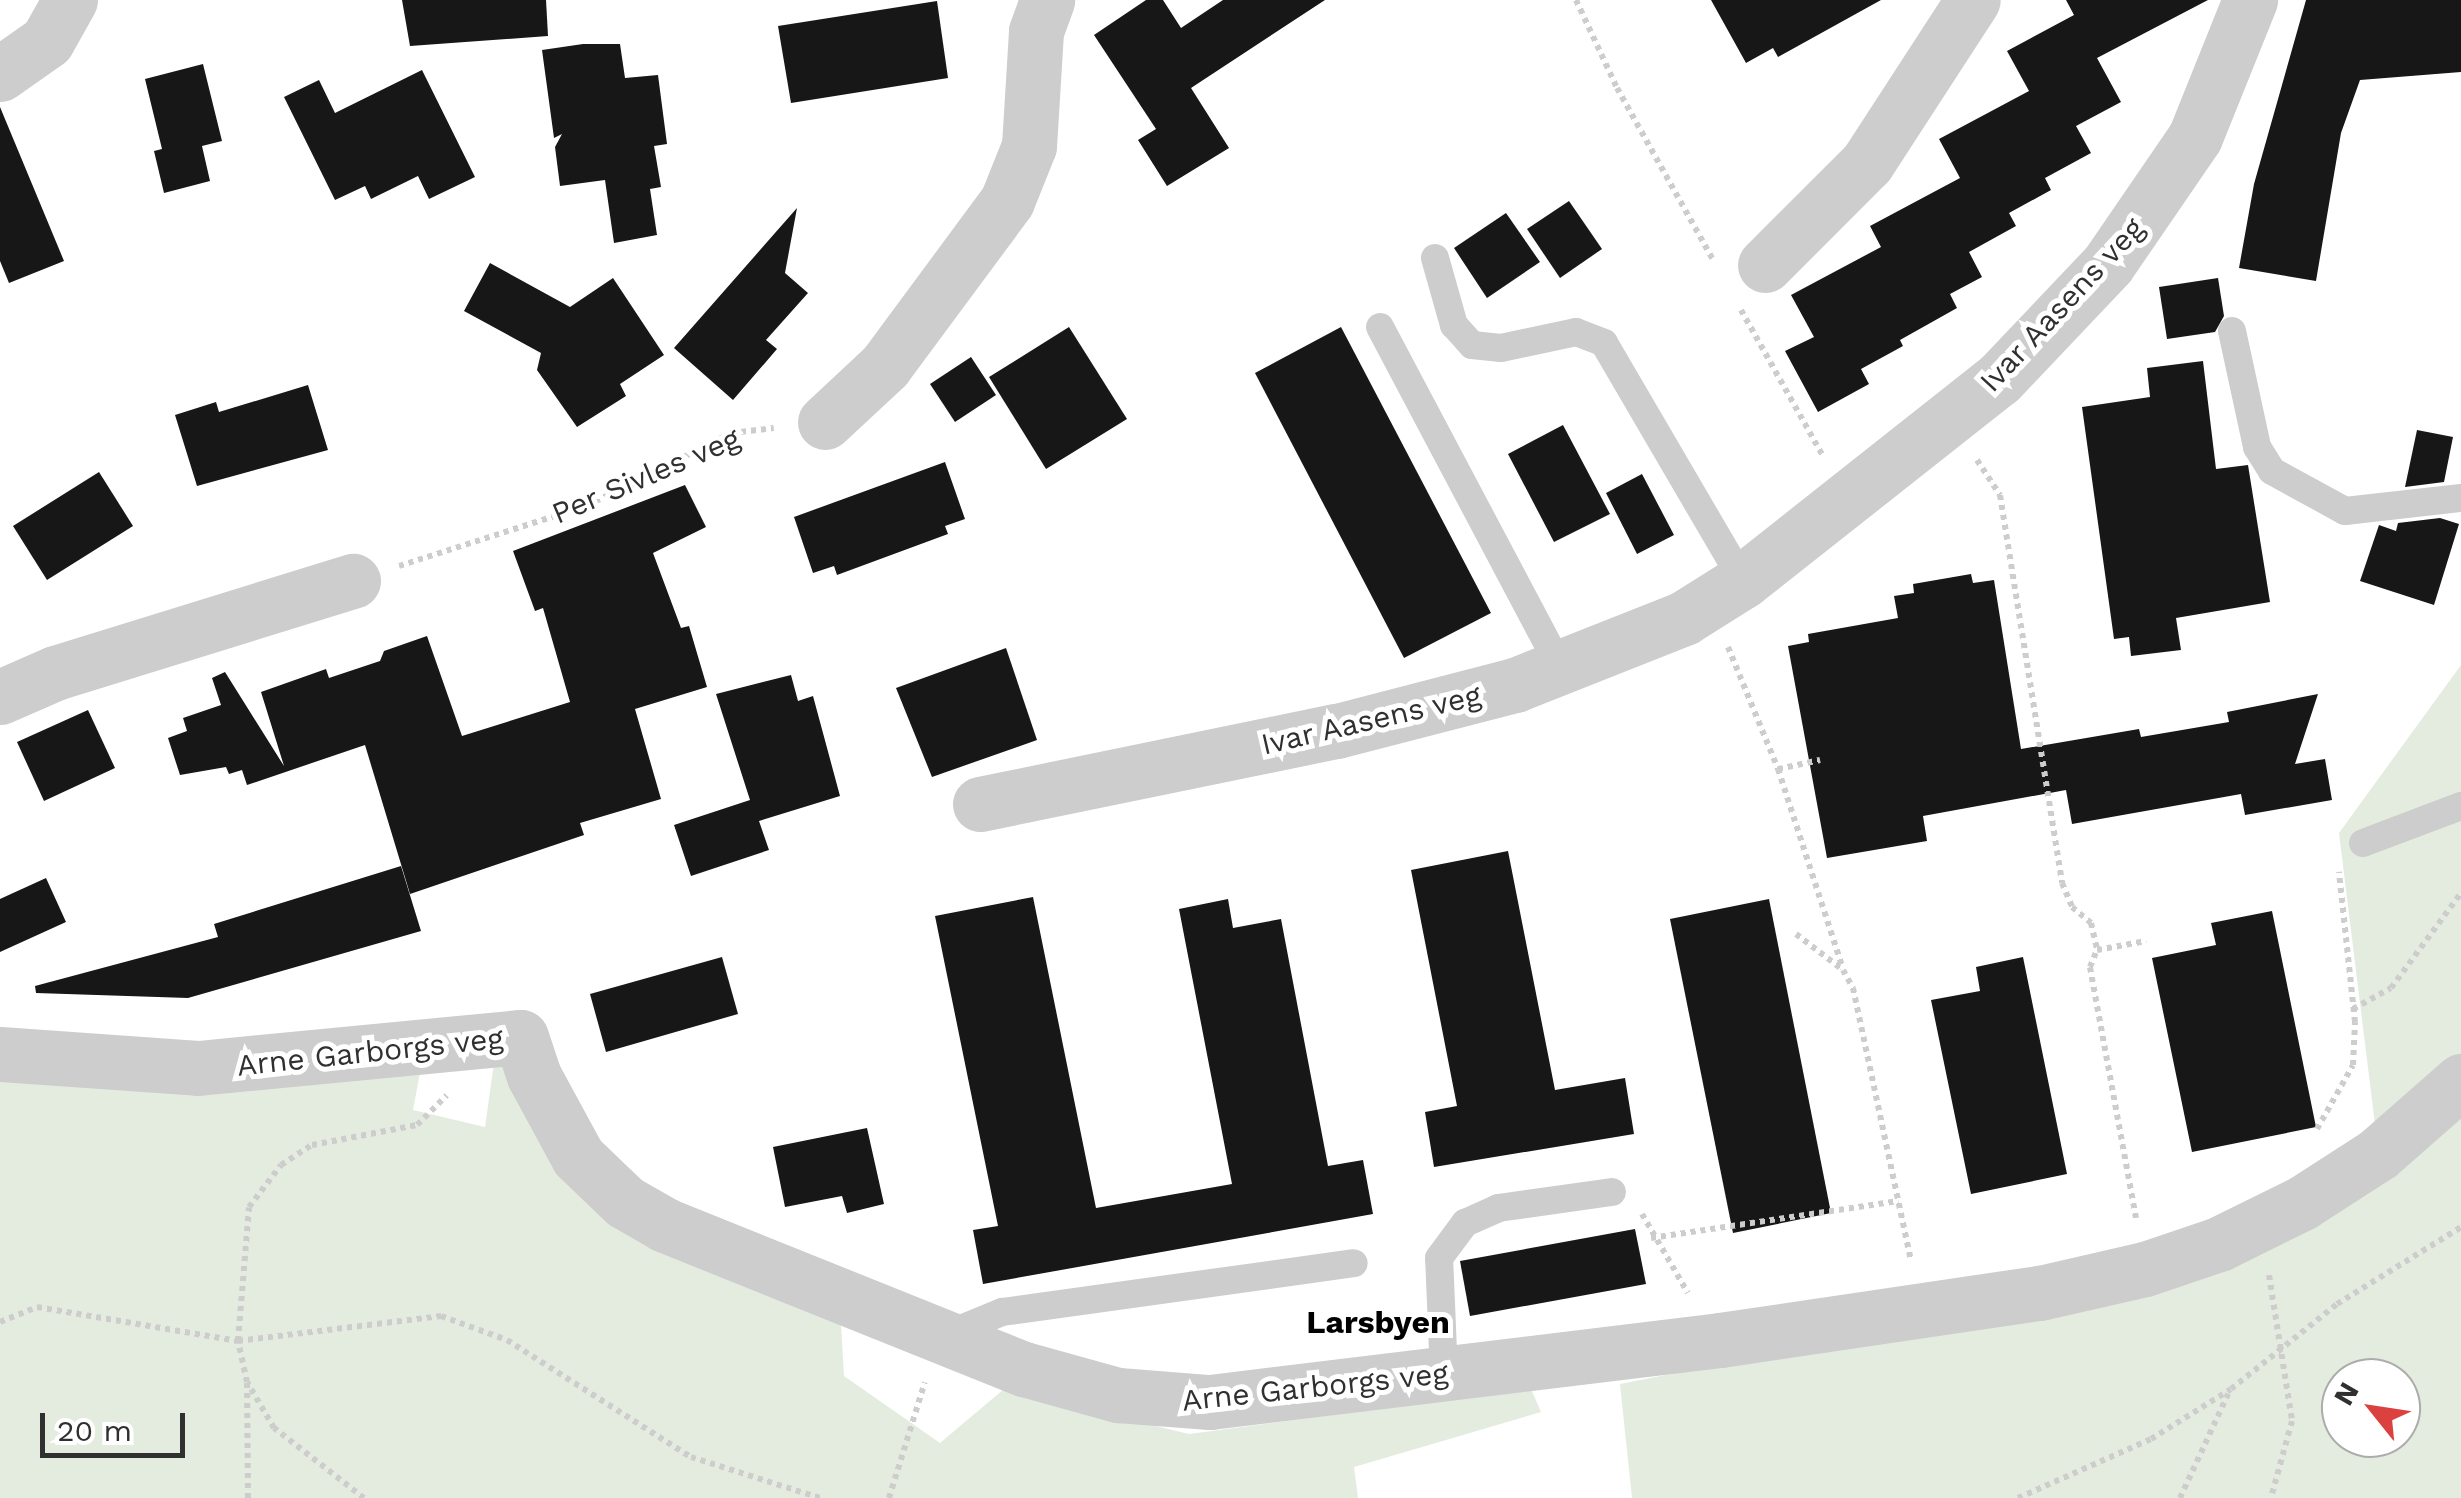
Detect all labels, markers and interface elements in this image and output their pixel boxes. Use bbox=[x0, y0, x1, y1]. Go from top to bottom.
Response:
street label: Ivar Aasens veg bbox=[1971, 210, 2153, 400]
street label: Per Sivles veg bbox=[546, 420, 746, 532]
street label: Ivar Aasens veg bbox=[1256, 677, 1486, 763]
street label: Arne Garborgs veg bbox=[235, 1020, 505, 1084]
district label: Larsbyen bbox=[1306, 1303, 1450, 1341]
street label: Arne Garborgs veg bbox=[1180, 1355, 1450, 1419]
north arrow bbox=[2321, 1358, 2421, 1458]
text: N bbox=[2327, 1377, 2366, 1411]
scale bar bbox=[45, 1393, 190, 1455]
text: 20 m bbox=[57, 1413, 132, 1448]

